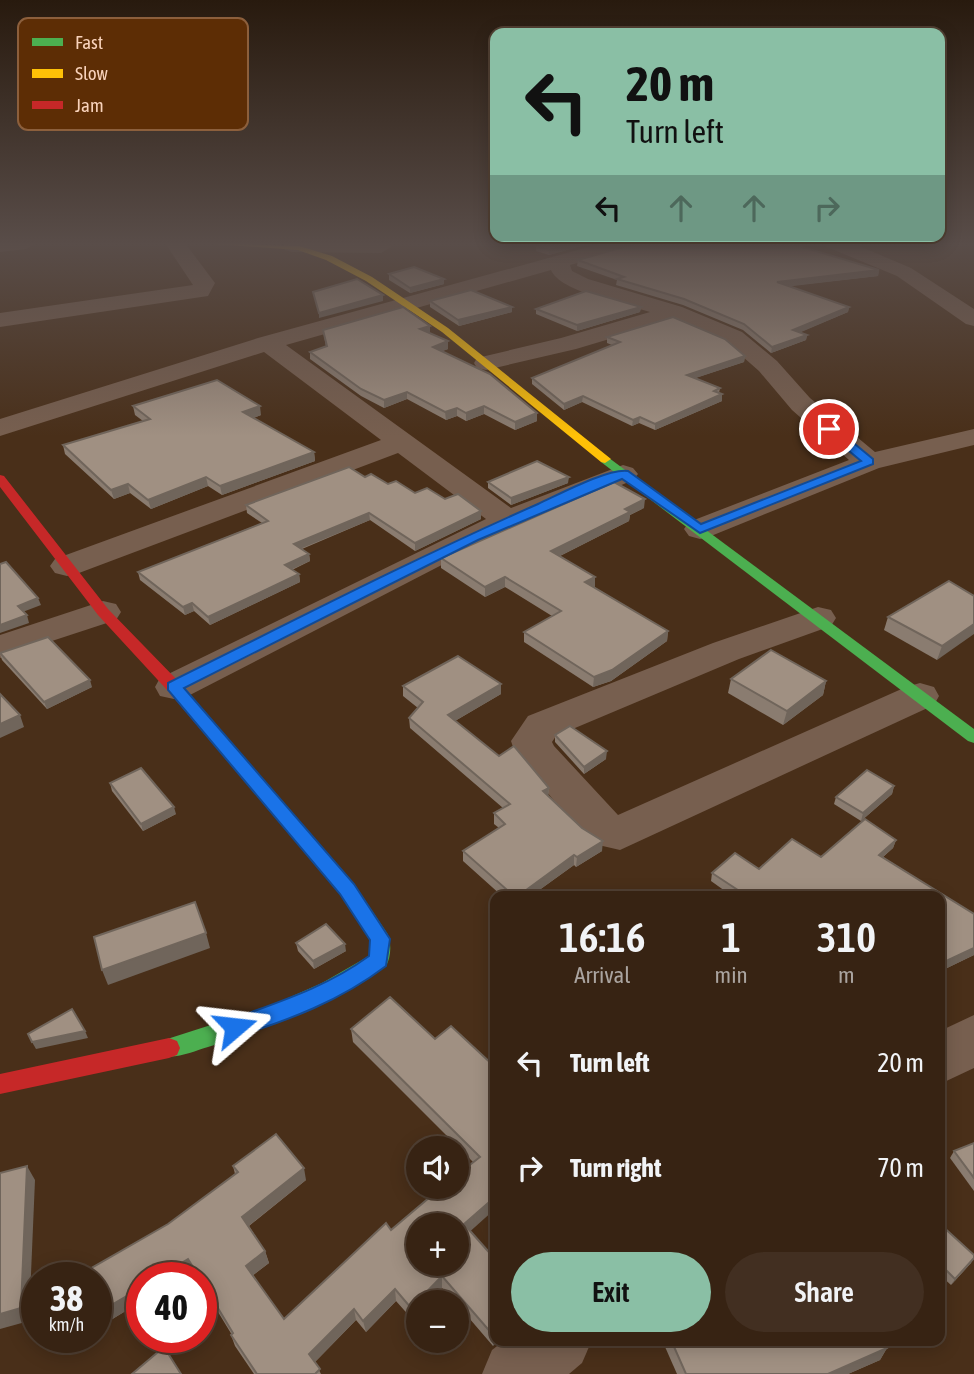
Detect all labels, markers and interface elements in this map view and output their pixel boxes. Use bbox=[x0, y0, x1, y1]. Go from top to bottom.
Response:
legend bbox=[18, 18, 248, 130]
text: Fast bbox=[75, 31, 103, 53]
text: 20 m bbox=[626, 55, 714, 111]
icon: left bbox=[511, 56, 602, 147]
text: Slow bbox=[75, 62, 109, 84]
text: Jam bbox=[75, 94, 104, 116]
text: Turn left bbox=[626, 113, 724, 150]
icon: left bbox=[589, 189, 627, 227]
icon: ahead bbox=[662, 189, 700, 227]
icon: ahead bbox=[735, 189, 773, 227]
icon: right bbox=[808, 189, 846, 227]
pin bbox=[799, 399, 859, 459]
icon: arrive bbox=[810, 410, 848, 448]
text: 16:16 bbox=[559, 913, 646, 961]
text: 1 bbox=[721, 913, 741, 961]
text: 310 bbox=[817, 913, 876, 961]
text: Arrival bbox=[574, 962, 630, 988]
text: min bbox=[715, 962, 748, 988]
text: m bbox=[838, 962, 855, 988]
position arrow bbox=[198, 990, 272, 1064]
icon: left bbox=[511, 1044, 549, 1082]
text: Turn left bbox=[570, 1048, 650, 1078]
text: 20 m bbox=[877, 1048, 924, 1078]
map controls bbox=[406, 1136, 469, 1353]
button: sound bbox=[406, 1136, 469, 1199]
icon: right bbox=[511, 1149, 549, 1187]
text: Turn right bbox=[570, 1153, 661, 1183]
text: 70 m bbox=[877, 1153, 924, 1183]
button: + bbox=[406, 1213, 469, 1276]
button: Exit bbox=[511, 1252, 711, 1332]
button: Share bbox=[725, 1252, 924, 1332]
speed limit sign: 40 bbox=[126, 1262, 217, 1353]
text: 38 bbox=[50, 1278, 83, 1318]
button: − bbox=[406, 1290, 469, 1353]
text: km/h bbox=[49, 1314, 84, 1335]

